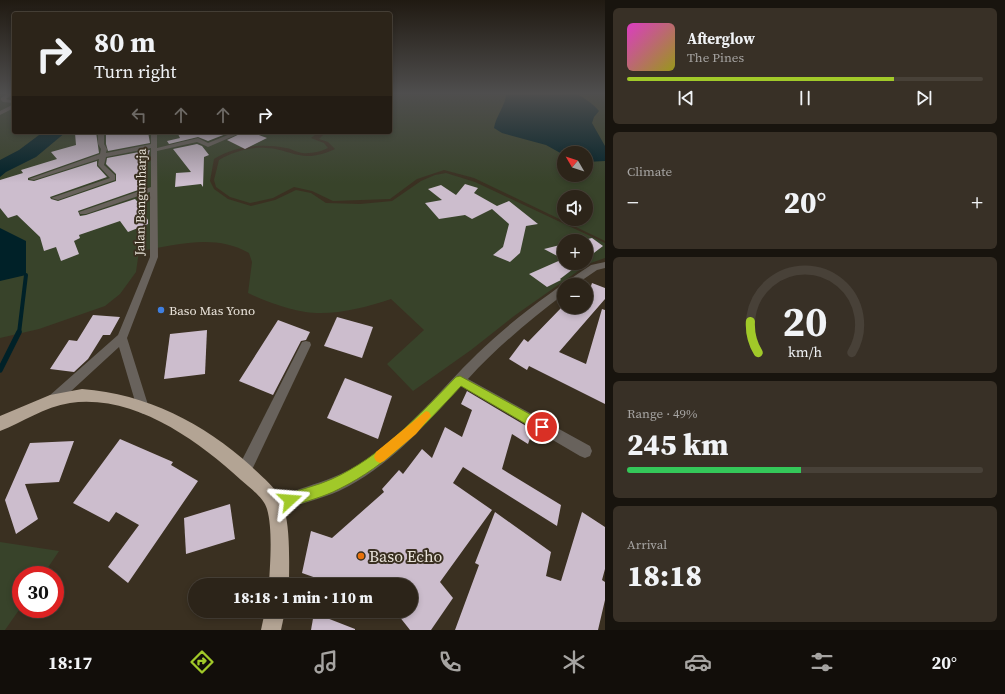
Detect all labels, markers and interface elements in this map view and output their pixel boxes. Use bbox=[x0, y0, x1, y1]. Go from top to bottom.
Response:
text: 80 m bbox=[94, 23, 156, 61]
icon: right bbox=[28, 28, 80, 80]
text: Afterglow bbox=[687, 28, 755, 49]
text: The Pines bbox=[687, 49, 744, 66]
text: Turn right bbox=[94, 59, 176, 84]
icon: previous bbox=[675, 87, 697, 109]
icon: pause bbox=[794, 87, 816, 109]
icon: next bbox=[913, 87, 935, 109]
icon: left bbox=[128, 104, 150, 126]
icon: ahead bbox=[170, 104, 192, 126]
icon: ahead bbox=[212, 104, 234, 126]
icon: right bbox=[254, 104, 276, 126]
north arrow bbox=[557, 146, 593, 182]
map controls bbox=[557, 146, 593, 314]
street label: Jalan Bangunharja bbox=[131, 148, 150, 257]
text: Climate bbox=[627, 163, 672, 180]
text: 20° bbox=[784, 182, 826, 223]
text: − bbox=[627, 187, 639, 217]
text: + bbox=[971, 187, 983, 217]
button: sound bbox=[557, 190, 593, 226]
button: + bbox=[557, 234, 593, 270]
button: − bbox=[557, 278, 593, 314]
text: 20 bbox=[782, 293, 828, 350]
place label: Baso Mas Yono bbox=[169, 302, 255, 319]
marker: Baso Mas Yono bbox=[156, 305, 166, 315]
text: km/h bbox=[788, 342, 822, 362]
text: Range · 49% bbox=[627, 405, 698, 422]
pin bbox=[525, 410, 559, 444]
icon: arrive bbox=[531, 416, 553, 438]
text: 245 km bbox=[627, 424, 728, 465]
position arrow bbox=[269, 479, 311, 521]
text: Arrival bbox=[627, 536, 667, 553]
place label: Baso Echo bbox=[369, 545, 443, 567]
marker: Baso Echo bbox=[356, 551, 366, 561]
text: 18:18 bbox=[627, 555, 702, 596]
speed limit sign: 30 bbox=[12, 566, 64, 618]
text: 18:18 · 1 min · 110 m bbox=[233, 587, 373, 608]
icon: directions bbox=[188, 648, 216, 676]
icon: music bbox=[312, 648, 340, 676]
icon: phone bbox=[436, 648, 464, 676]
icon: climate bbox=[560, 648, 588, 676]
icon: car bbox=[684, 648, 712, 676]
icon: filters bbox=[808, 648, 836, 676]
text: 18:17 bbox=[48, 650, 92, 675]
text: 20° bbox=[932, 650, 957, 675]

